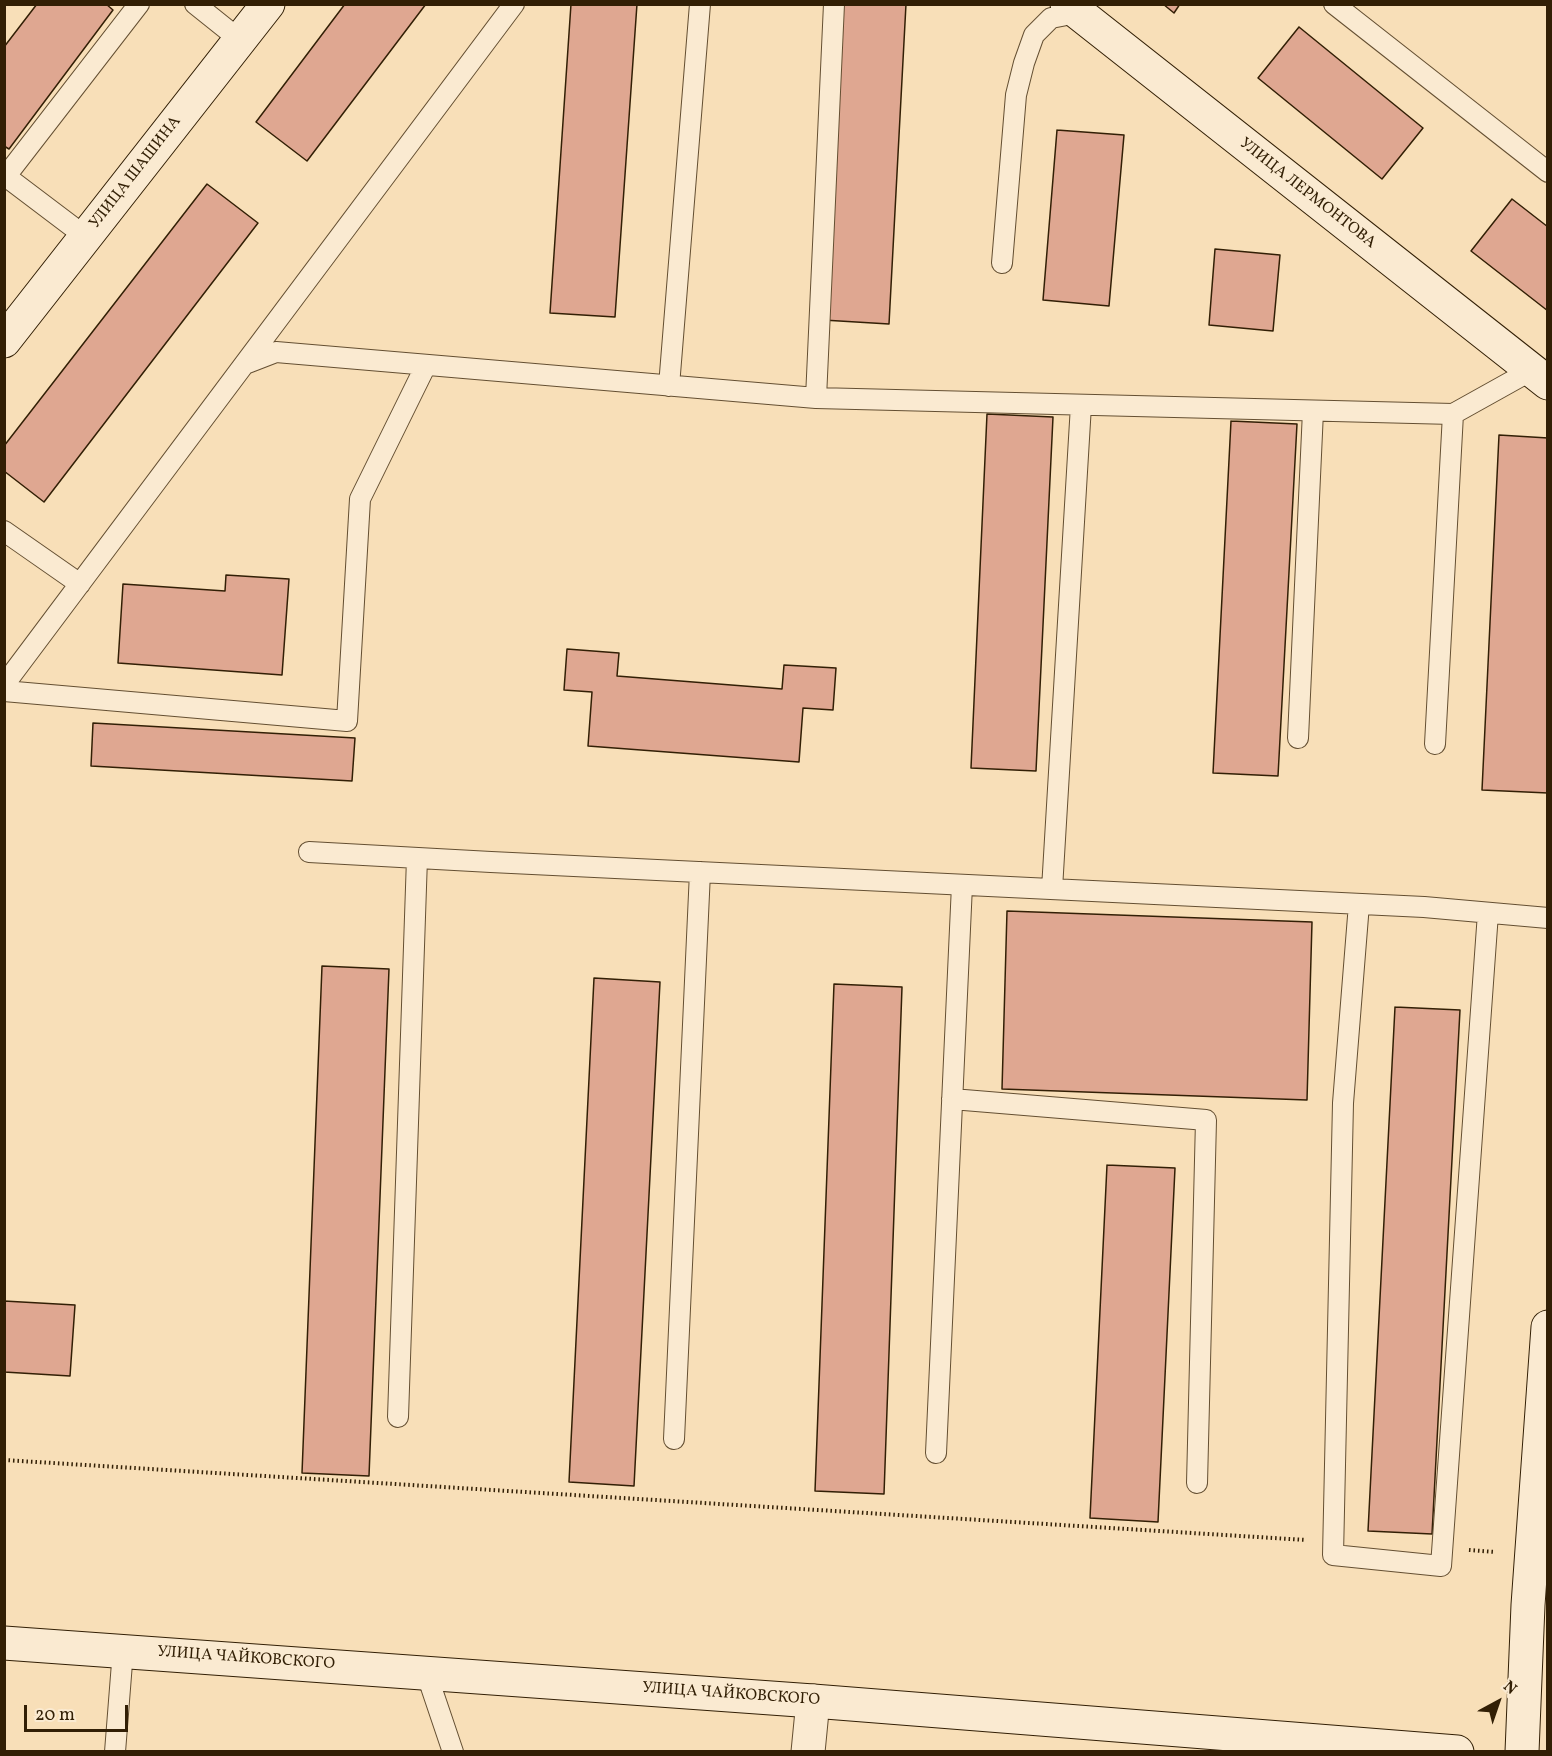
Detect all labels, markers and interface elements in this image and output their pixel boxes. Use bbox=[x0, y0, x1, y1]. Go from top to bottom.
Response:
street label: УЛИЦА ШАШИНА bbox=[86, 113, 186, 233]
street label: УЛИЦА ЛЕРМОНТОВА bbox=[1235, 135, 1379, 253]
street label: УЛИЦА ЧАЙКОВСКОГО bbox=[156, 1643, 336, 1675]
north arrow bbox=[1468, 1672, 1528, 1732]
text: N bbox=[1498, 1676, 1521, 1700]
street label: УЛИЦА ЧАЙКОВСКОГО bbox=[641, 1679, 821, 1711]
scale bar bbox=[27, 1693, 130, 1731]
text: 20 m bbox=[35, 1703, 75, 1728]

